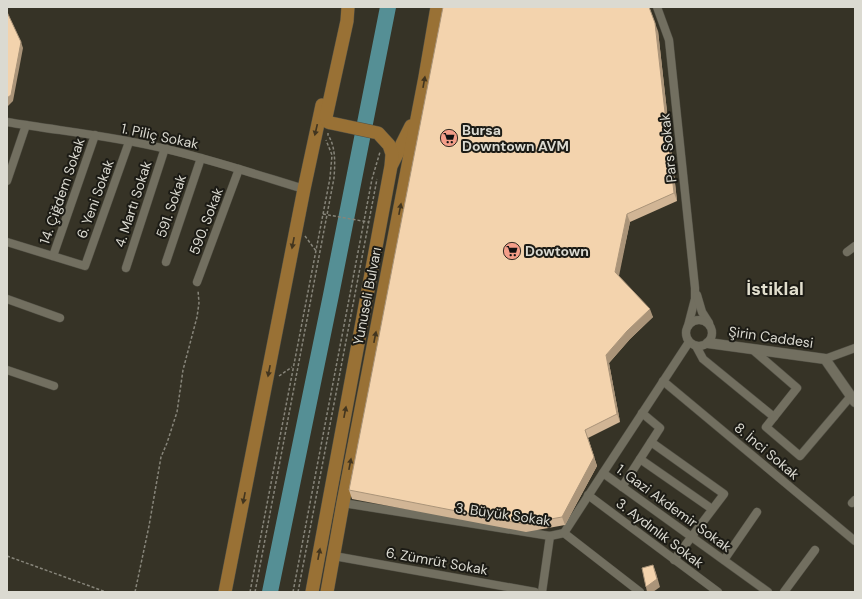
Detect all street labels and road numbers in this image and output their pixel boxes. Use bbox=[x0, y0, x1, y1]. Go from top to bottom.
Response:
street label: Pars Sokak bbox=[655, 113, 681, 183]
street label: 1. Piliç Sokak bbox=[120, 119, 200, 153]
street label: 14. Çiğdem Sokak bbox=[35, 135, 89, 247]
street label: 6. Yeni Sokak bbox=[72, 157, 118, 241]
street label: 4. Martı Sokak bbox=[111, 158, 155, 250]
street label: 591. Sokak bbox=[152, 172, 190, 240]
street label: 590. Sokak bbox=[185, 185, 227, 257]
street label: Yunuseli Bulvarı bbox=[349, 245, 385, 347]
street label: Şirin Caddesi bbox=[727, 322, 815, 352]
street label: 8. İnci Sokak bbox=[731, 419, 803, 483]
street label: 1. Gazi Akdemir Sokak bbox=[613, 460, 735, 556]
street label: 3. Aydınlık Sokak bbox=[612, 494, 708, 572]
street label: 3. Büyük Sokak bbox=[454, 498, 552, 530]
street label: 6. Zümrüt Sokak bbox=[385, 543, 489, 579]

